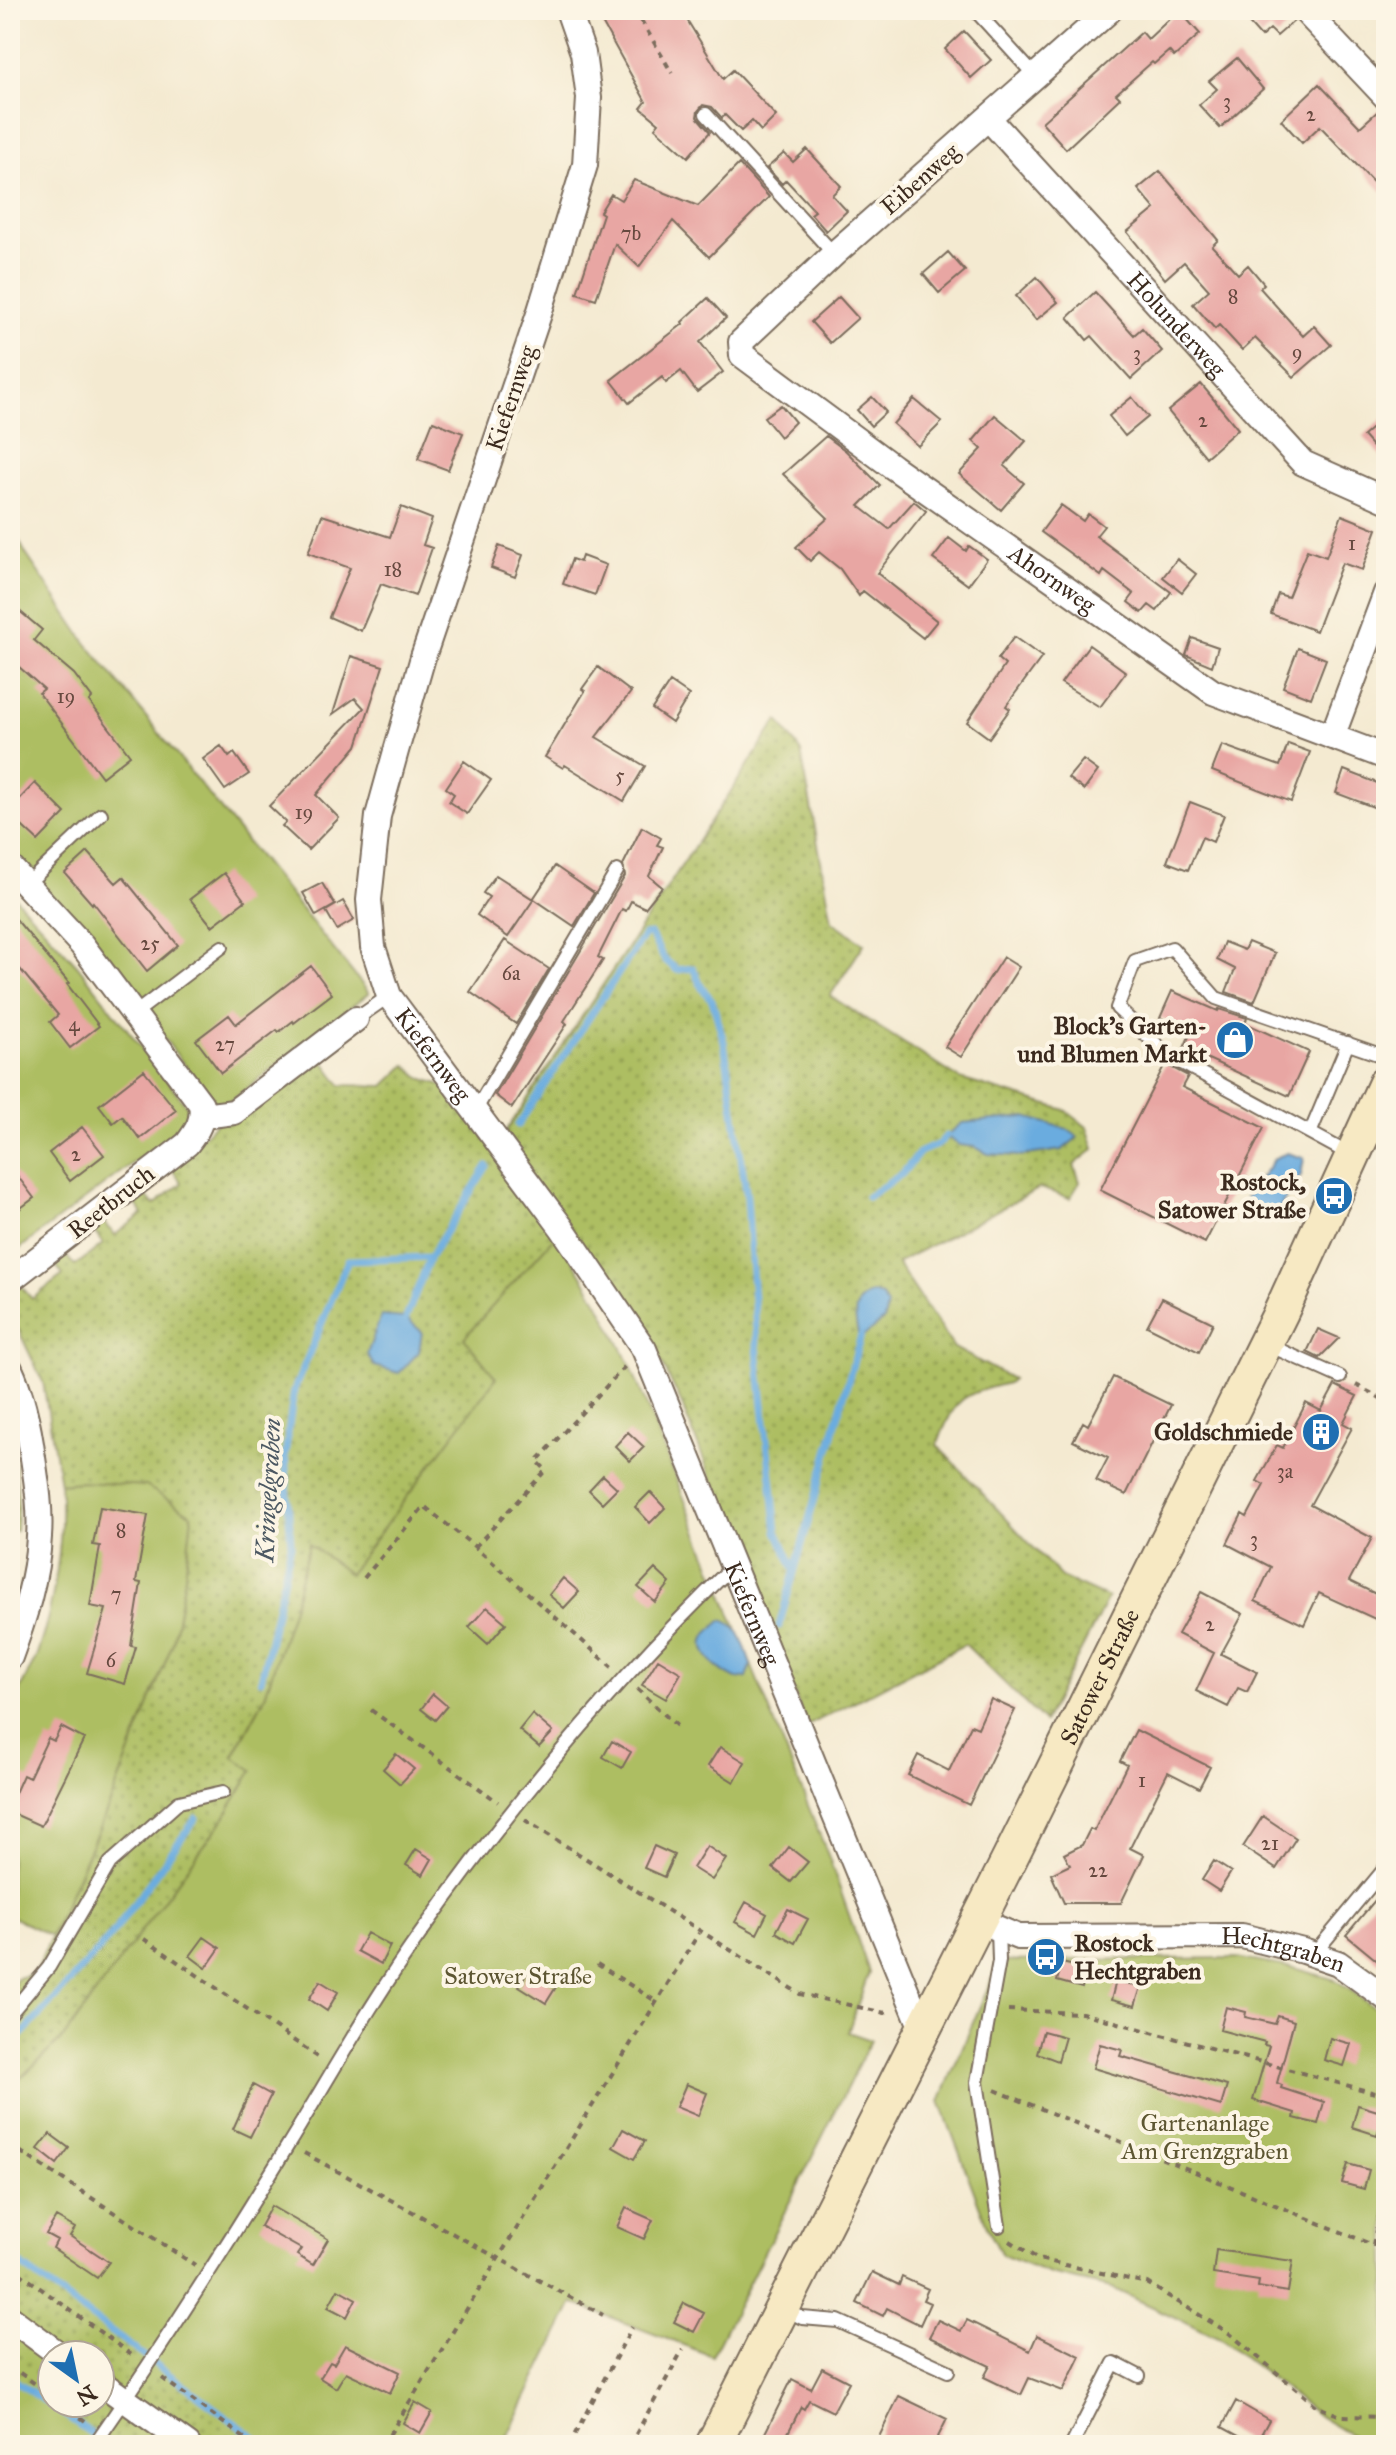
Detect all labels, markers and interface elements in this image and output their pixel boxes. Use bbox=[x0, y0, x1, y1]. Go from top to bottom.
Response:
house number: 3 bbox=[1223, 89, 1231, 113]
house number: 2 bbox=[1306, 102, 1316, 126]
street label: Eibenweg bbox=[874, 136, 966, 221]
house number: 7b bbox=[621, 221, 641, 245]
street label: Holunderweg bbox=[1121, 265, 1233, 384]
house number: 8 bbox=[1228, 284, 1238, 308]
street label: Kiefernweg bbox=[479, 340, 543, 455]
house number: 9 bbox=[1292, 340, 1302, 364]
house number: 3 bbox=[1133, 341, 1141, 365]
house number: 2 bbox=[1198, 408, 1208, 432]
house number: 1 bbox=[1348, 531, 1356, 555]
street label: Ahornweg bbox=[1002, 537, 1102, 620]
house number: 18 bbox=[384, 557, 402, 581]
house number: 19 bbox=[57, 684, 75, 708]
house number: 5 bbox=[615, 763, 625, 787]
house number: 19 bbox=[295, 800, 313, 824]
house number: 25 bbox=[140, 931, 160, 955]
house number: 6a bbox=[502, 961, 521, 985]
street label: Kiefernweg bbox=[388, 1002, 478, 1109]
place label: Block's Garten- und Blumen Markt bbox=[1017, 1011, 1207, 1069]
house number: 4 bbox=[68, 1012, 80, 1036]
shop icon: Block's Garten- und Blumen Markt bbox=[1214, 1019, 1256, 1061]
house number: 27 bbox=[215, 1032, 235, 1056]
house number: 2 bbox=[71, 1142, 81, 1166]
street label: Reetbruch bbox=[62, 1159, 160, 1245]
place label: Rostock, Satower Straße bbox=[1158, 1167, 1306, 1225]
bus stop icon: Rostock, Satower Straße bbox=[1313, 1175, 1355, 1217]
building icon: Goldschmiede bbox=[1300, 1411, 1342, 1453]
water label: Kringelgraben bbox=[248, 1417, 288, 1565]
place label: Goldschmiede bbox=[1154, 1417, 1293, 1447]
house number: 3a bbox=[1277, 1459, 1294, 1483]
house number: 8 bbox=[116, 1518, 126, 1542]
house number: 3 bbox=[1250, 1527, 1258, 1551]
street label: Kiefernweg bbox=[718, 1557, 787, 1671]
house number: 7 bbox=[111, 1582, 121, 1606]
street label: Satower Straße bbox=[1053, 1604, 1146, 1750]
house number: 2 bbox=[1205, 1612, 1215, 1636]
house number: 6 bbox=[106, 1648, 117, 1672]
house number: 1 bbox=[1138, 1768, 1146, 1792]
house number: 21 bbox=[1261, 1831, 1279, 1855]
house number: 22 bbox=[1088, 1858, 1108, 1882]
street label: Hechtgraben bbox=[1221, 1921, 1349, 1979]
place label: Rostock Hechtgraben bbox=[1074, 1928, 1201, 1986]
bus stop icon: Rostock Hechtgraben bbox=[1025, 1936, 1067, 1978]
park label: Satower Straße bbox=[444, 1961, 592, 1991]
park label: Gartenanlage Am Grenzgraben bbox=[1121, 2108, 1288, 2166]
north arrow bbox=[36, 2339, 116, 2419]
text: N bbox=[71, 2379, 102, 2412]

